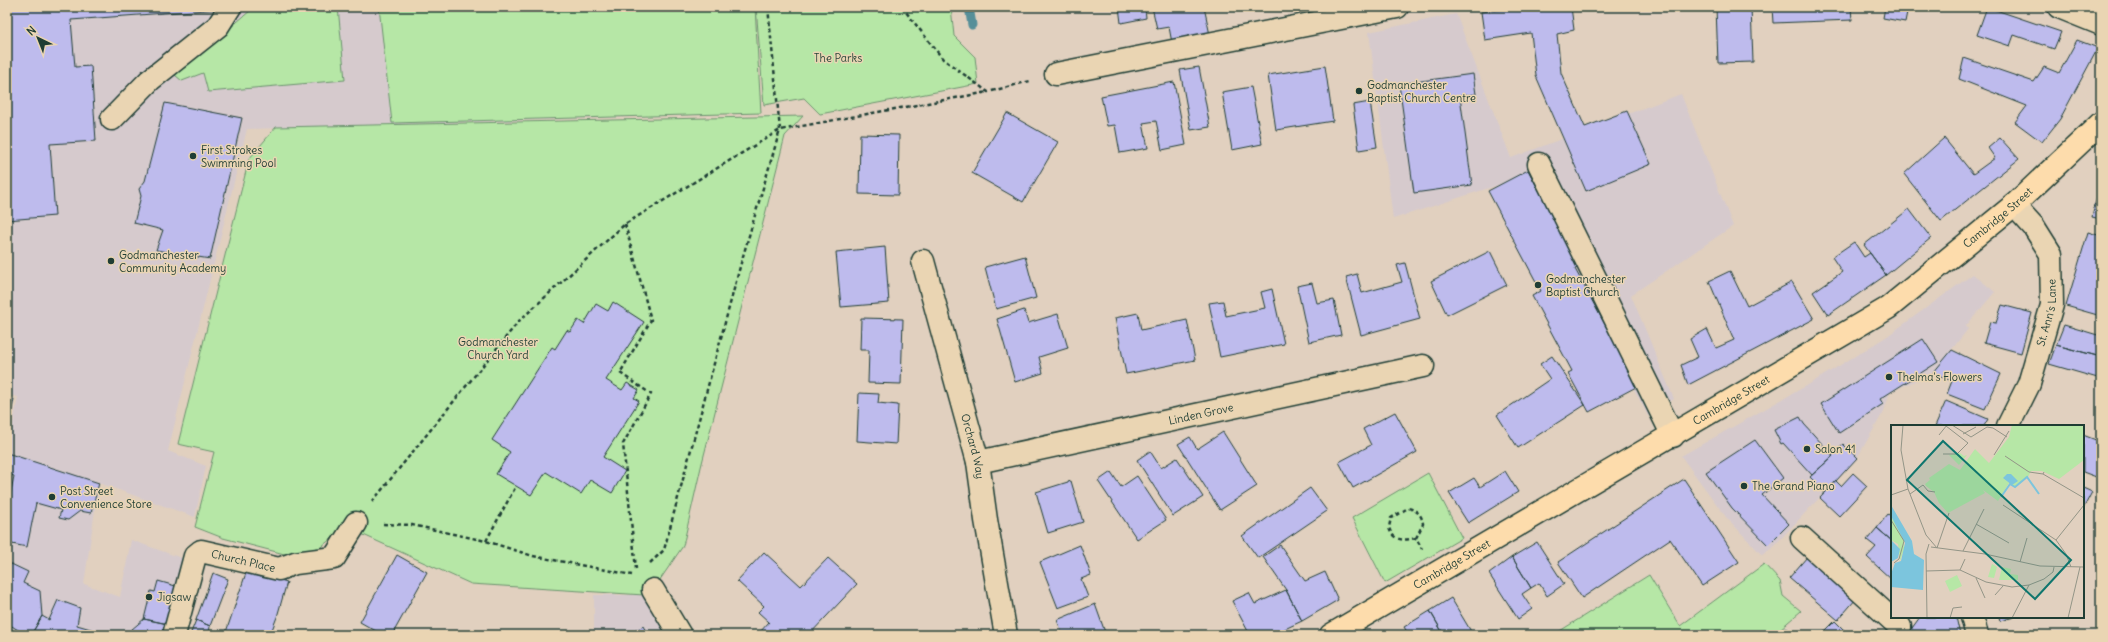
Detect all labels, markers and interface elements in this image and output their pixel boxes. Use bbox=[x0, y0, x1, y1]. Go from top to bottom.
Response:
north arrow bbox=[18, 18, 58, 58]
text: N bbox=[24, 23, 39, 38]
park label: The Parks bbox=[814, 51, 862, 65]
place label: Godmanchester Baptist Church Centre bbox=[1367, 78, 1476, 105]
marker: Godmanchester Baptist Church Centre bbox=[1354, 86, 1364, 96]
place label: First Strokes Swimming Pool bbox=[201, 143, 276, 170]
marker: First Strokes Swimming Pool bbox=[188, 151, 198, 161]
street label: Cambridge Street bbox=[1960, 184, 2036, 251]
place label: Godmanchester Community Academy bbox=[119, 248, 226, 275]
marker: Godmanchester Community Academy bbox=[106, 256, 116, 266]
place label: Godmanchester Baptist Church bbox=[1546, 272, 1626, 299]
street label: St. Ann's Lane bbox=[2033, 279, 2059, 348]
marker: Godmanchester Baptist Church bbox=[1533, 280, 1543, 290]
park label: Godmanchester Church Yard bbox=[458, 335, 538, 362]
place label: Thelma's Flowers bbox=[1897, 370, 1982, 384]
street label: Cambridge Street bbox=[1690, 372, 1772, 428]
marker: Thelma's Flowers bbox=[1884, 372, 1894, 382]
street label: Linden Grove bbox=[1167, 400, 1235, 428]
street label: Orchard Way bbox=[958, 412, 987, 480]
inset map bbox=[1891, 425, 2084, 618]
place label: Salon 41 bbox=[1815, 442, 1856, 456]
marker: Salon 41 bbox=[1802, 444, 1812, 454]
place label: The Grand Piano bbox=[1752, 479, 1835, 493]
marker: The Grand Piano bbox=[1739, 481, 1749, 491]
place label: Post Street Convenience Store bbox=[60, 484, 152, 511]
marker: Post Street Convenience Store bbox=[47, 492, 57, 502]
street label: Cambridge Street bbox=[1411, 536, 1493, 592]
street label: Church Place bbox=[210, 547, 277, 575]
place label: Jigsaw bbox=[157, 590, 192, 604]
marker: Jigsaw bbox=[144, 592, 154, 602]

